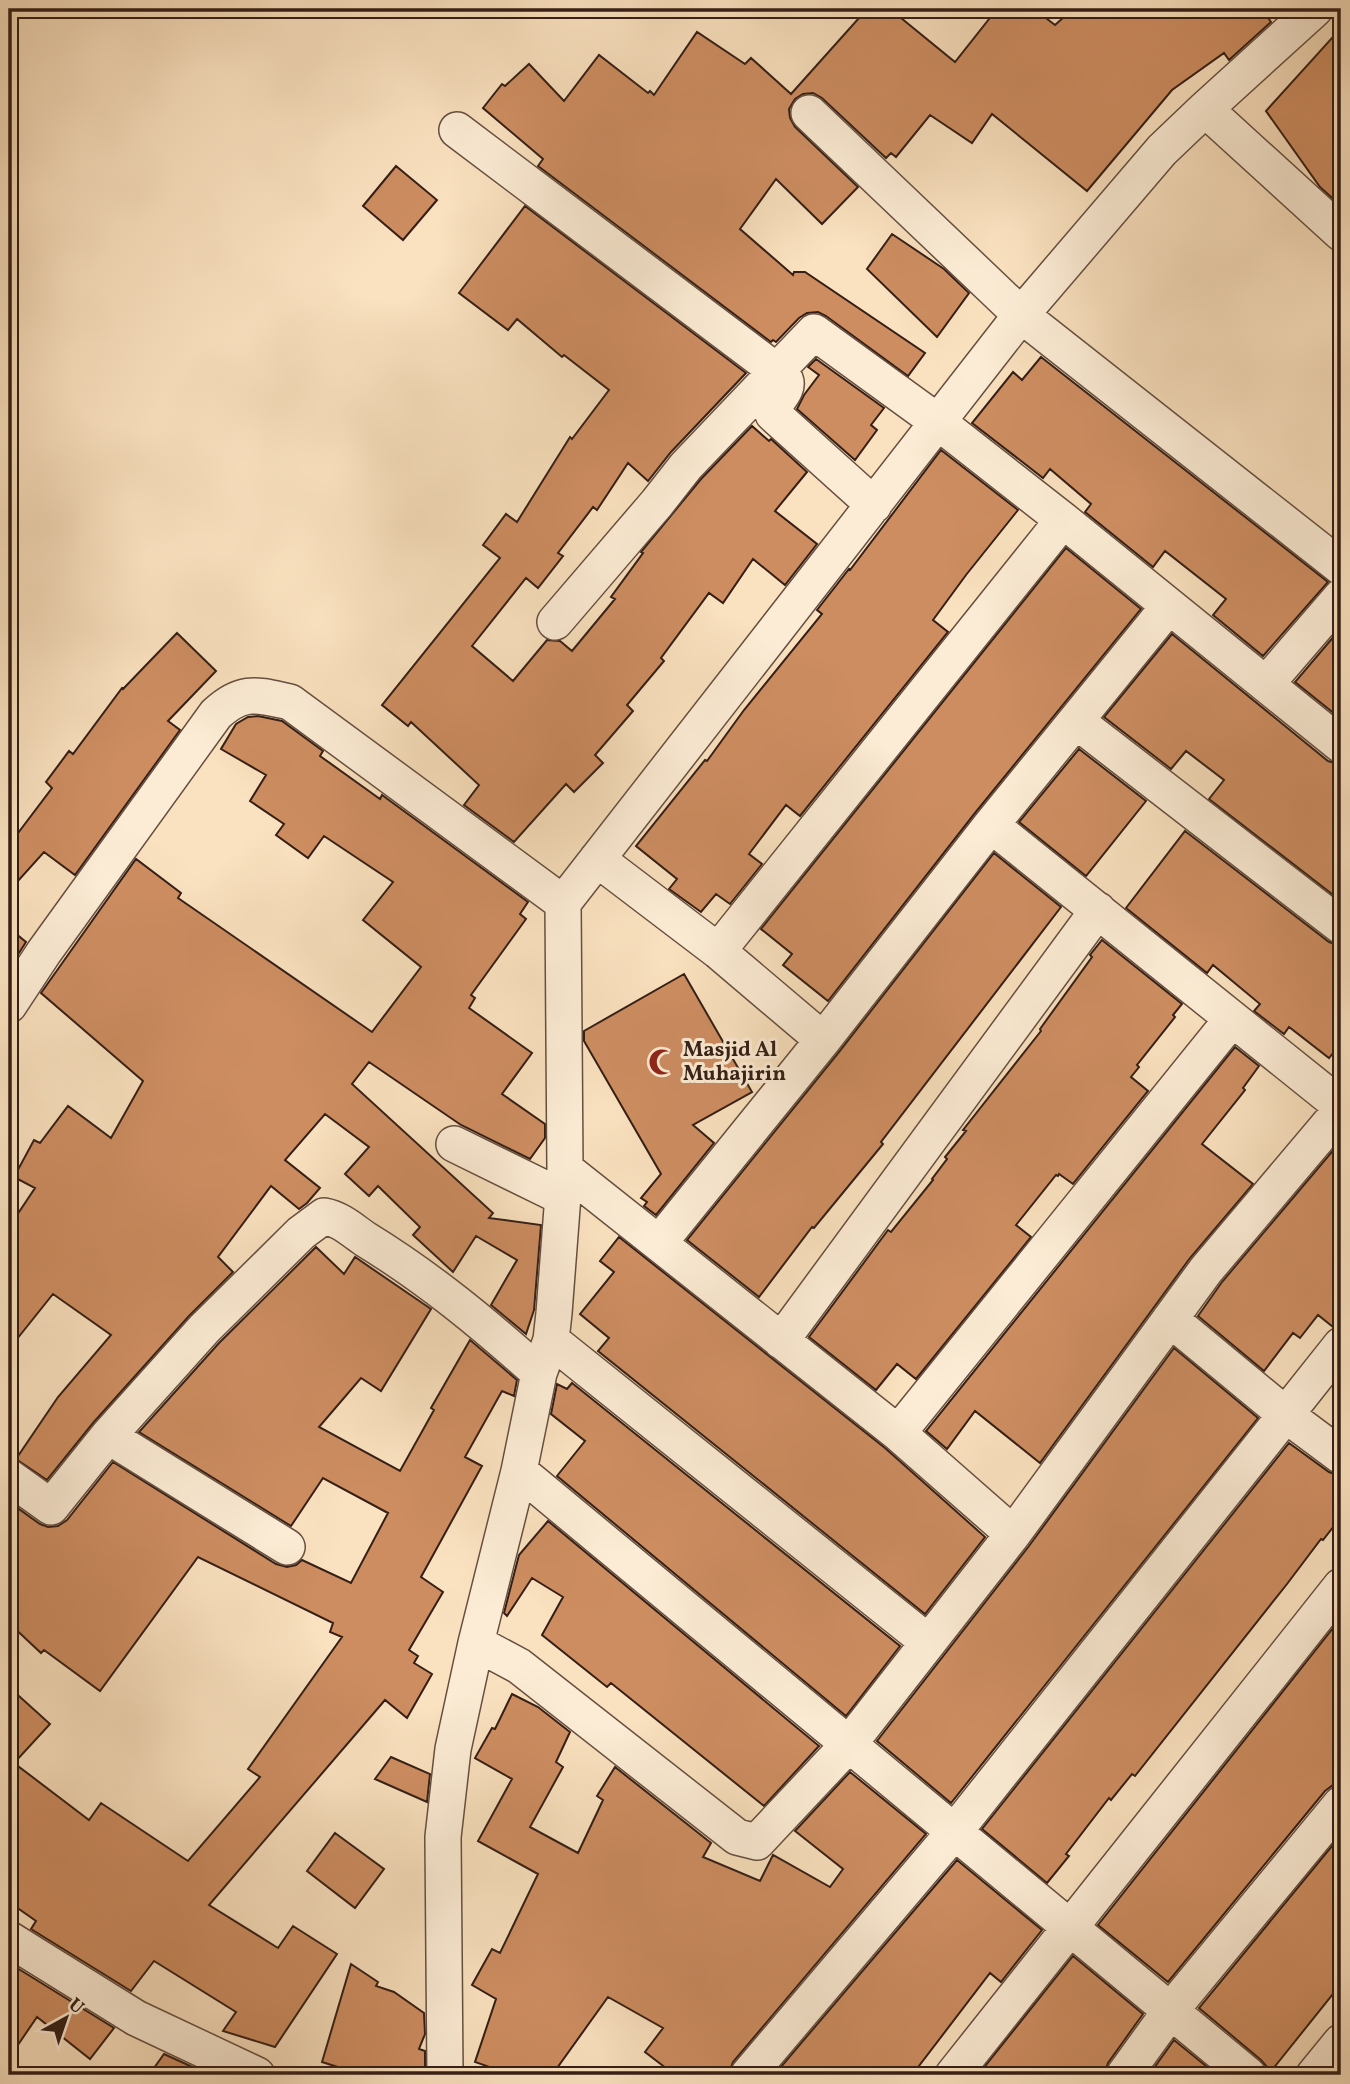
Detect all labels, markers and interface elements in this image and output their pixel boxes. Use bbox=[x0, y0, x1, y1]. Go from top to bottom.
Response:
place label: Masjid Al Muhajirin bbox=[683, 1036, 786, 1089]
mosque icon: Masjid Al Muhajirin bbox=[647, 1047, 677, 1077]
north arrow bbox=[32, 1982, 102, 2052]
text: U bbox=[62, 1992, 89, 2021]

